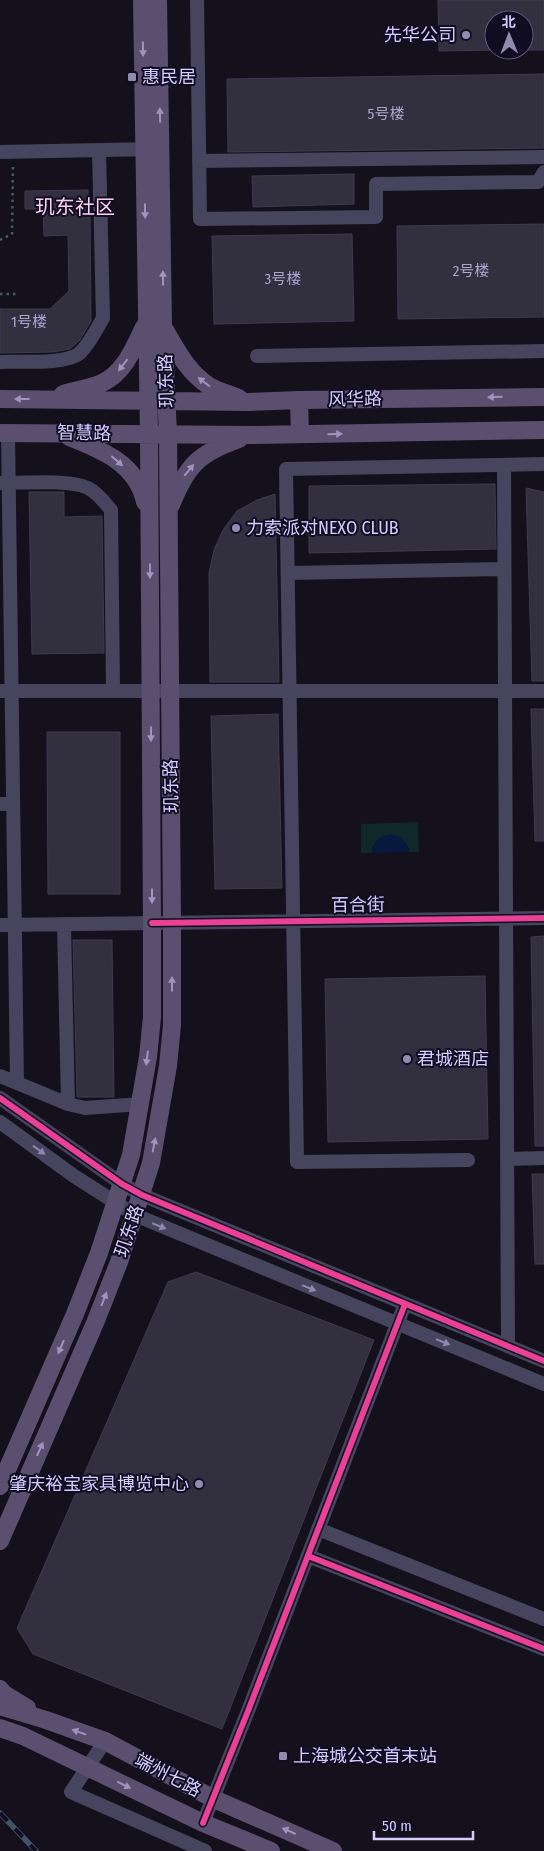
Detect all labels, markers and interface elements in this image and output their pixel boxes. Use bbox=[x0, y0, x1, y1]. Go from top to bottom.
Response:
north arrow bbox=[484, 10, 534, 60]
text: 北 bbox=[502, 14, 516, 31]
place label: 先华公司 bbox=[384, 24, 456, 46]
marker: 先华公司 bbox=[460, 29, 472, 41]
one-way arrow bbox=[139, 41, 147, 57]
place label: 惠民居 bbox=[142, 66, 196, 88]
marker: 惠民居 bbox=[126, 71, 138, 83]
house number: 5号楼 bbox=[368, 105, 404, 123]
one-way arrow bbox=[156, 107, 164, 123]
district label: 玑东社区 bbox=[35, 195, 115, 219]
one-way arrow bbox=[141, 203, 149, 219]
house number: 2号楼 bbox=[453, 262, 489, 280]
one-way arrow bbox=[158, 269, 166, 285]
house number: 3号楼 bbox=[265, 270, 301, 288]
house number: 1号楼 bbox=[11, 313, 47, 331]
street label: 玑东路 bbox=[154, 354, 178, 408]
one-way arrow bbox=[117, 358, 128, 371]
one-way arrow bbox=[198, 376, 211, 387]
street label: 风华路 bbox=[328, 388, 382, 410]
one-way arrow bbox=[487, 394, 503, 402]
one-way arrow bbox=[14, 395, 30, 403]
street label: 智慧路 bbox=[57, 422, 111, 444]
one-way arrow bbox=[327, 430, 343, 438]
one-way arrow bbox=[111, 455, 124, 466]
one-way arrow bbox=[184, 464, 195, 477]
place label: 力索派对NEXO CLUB bbox=[246, 517, 399, 539]
marker: 力索派对NEXO CLUB bbox=[230, 522, 242, 534]
one-way arrow bbox=[146, 563, 154, 579]
one-way arrow bbox=[147, 726, 155, 742]
street label: 玑东路 bbox=[160, 759, 182, 813]
one-way arrow bbox=[148, 888, 156, 904]
street label: 百合街 bbox=[331, 894, 385, 916]
one-way arrow bbox=[168, 975, 176, 991]
place label: 君城酒店 bbox=[417, 1048, 489, 1070]
one-way arrow bbox=[143, 1051, 151, 1067]
marker: 君城酒店 bbox=[401, 1053, 413, 1065]
one-way arrow bbox=[150, 1137, 158, 1152]
one-way arrow bbox=[32, 1145, 46, 1155]
street label: 玑东路 bbox=[110, 1202, 148, 1260]
one-way arrow bbox=[152, 1222, 166, 1230]
one-way arrow bbox=[302, 1284, 317, 1292]
one-way arrow bbox=[100, 1291, 108, 1306]
one-way arrow bbox=[436, 1339, 450, 1347]
one-way arrow bbox=[56, 1340, 64, 1354]
one-way arrow bbox=[37, 1442, 45, 1456]
place label: 肇庆裕宝家具博览中心 bbox=[9, 1473, 189, 1495]
marker: 肇庆裕宝家具博览中心 bbox=[193, 1478, 205, 1490]
one-way arrow bbox=[71, 1728, 86, 1736]
place label: 上海城公交首末站 bbox=[293, 1745, 437, 1767]
street label: 端州七路 bbox=[131, 1748, 205, 1802]
marker: 上海城公交首末站 bbox=[277, 1750, 289, 1762]
one-way arrow bbox=[117, 1781, 131, 1789]
scale bar bbox=[374, 1808, 473, 1840]
text: 50 m bbox=[382, 1817, 412, 1835]
one-way arrow bbox=[282, 1827, 296, 1835]

